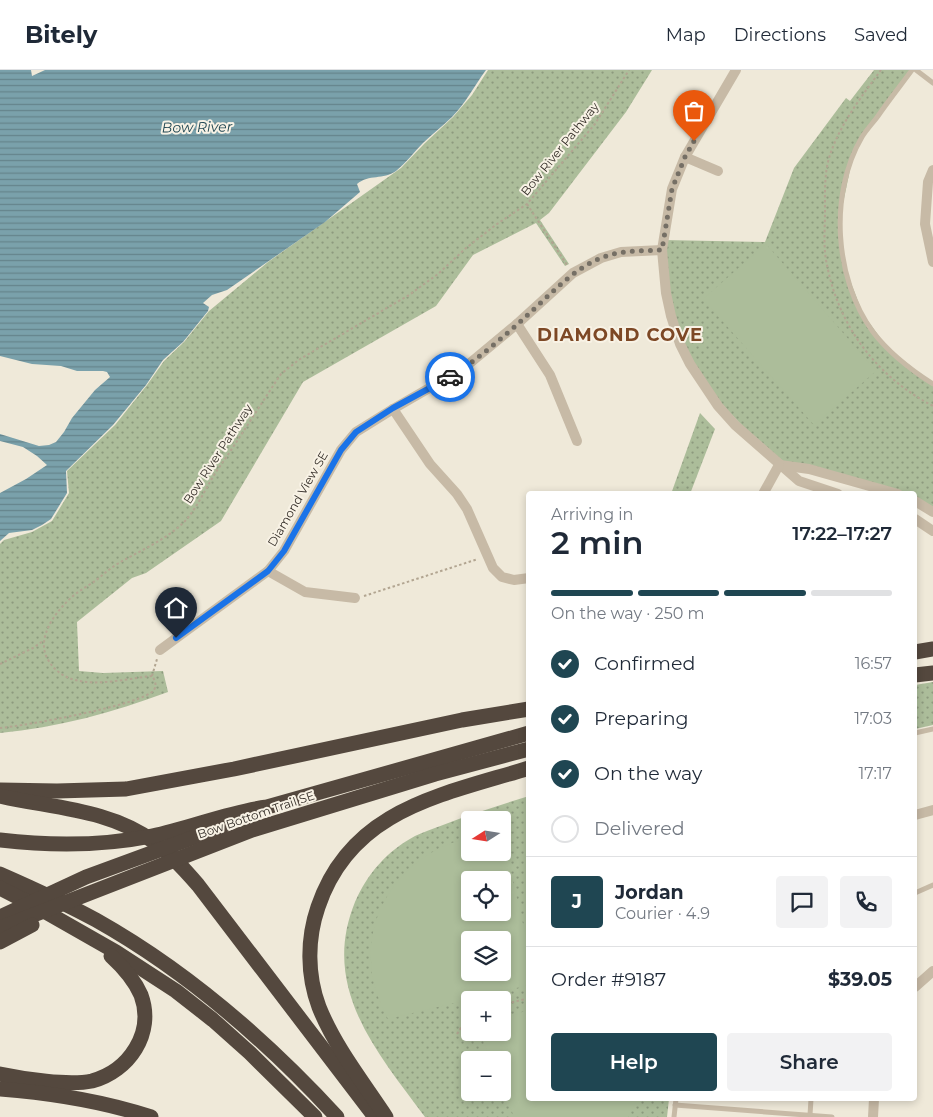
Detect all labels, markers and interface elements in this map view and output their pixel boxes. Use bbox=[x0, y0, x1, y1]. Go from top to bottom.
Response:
text: Bitely bbox=[25, 20, 97, 49]
text: Map bbox=[666, 24, 706, 46]
text: Directions bbox=[734, 24, 826, 46]
text: Saved bbox=[854, 24, 908, 46]
pin bbox=[673, 90, 715, 141]
icon: bag bbox=[680, 97, 708, 125]
street label: Bow River Pathway bbox=[517, 99, 602, 198]
water label: Bow River bbox=[162, 117, 233, 137]
district label: DIAMOND COVE bbox=[537, 324, 703, 346]
courier bbox=[425, 352, 475, 402]
icon: car bbox=[436, 363, 464, 391]
street label: Bow River Pathway bbox=[180, 401, 256, 506]
street label: Diamond View SE bbox=[264, 448, 331, 549]
text: Arriving in bbox=[551, 505, 633, 524]
text: 17:22–17:27 bbox=[792, 522, 892, 545]
text: 2 min bbox=[551, 523, 643, 562]
pin bbox=[155, 587, 197, 638]
icon: home bbox=[162, 594, 190, 622]
text: On the way · 250 m bbox=[551, 604, 704, 623]
icon: check bbox=[551, 650, 579, 678]
text: Confirmed bbox=[594, 652, 695, 675]
text: 16:57 bbox=[855, 654, 892, 673]
icon: check bbox=[551, 705, 579, 733]
text: Preparing bbox=[594, 707, 689, 730]
text: 17:03 bbox=[854, 709, 892, 728]
icon: check bbox=[551, 760, 579, 788]
text: On the way bbox=[594, 762, 702, 785]
text: 17:17 bbox=[859, 764, 892, 783]
street label: Bow Bottom Trail SE bbox=[195, 787, 316, 842]
north arrow bbox=[461, 811, 511, 861]
map controls bbox=[461, 811, 511, 1101]
text: Delivered bbox=[594, 817, 685, 840]
button: locate bbox=[461, 871, 511, 921]
button: chat bbox=[776, 876, 828, 928]
button: phone bbox=[840, 876, 892, 928]
text: Jordan bbox=[615, 881, 684, 904]
text: J bbox=[572, 890, 582, 913]
text: Courier · 4.9 bbox=[615, 904, 710, 923]
button: layers bbox=[461, 931, 511, 981]
text: Order #9187 bbox=[551, 968, 666, 991]
text: $39.05 bbox=[828, 968, 892, 991]
button: + bbox=[461, 991, 511, 1041]
button: Help bbox=[551, 1033, 717, 1091]
button: Share bbox=[727, 1033, 892, 1091]
button: − bbox=[461, 1051, 511, 1101]

